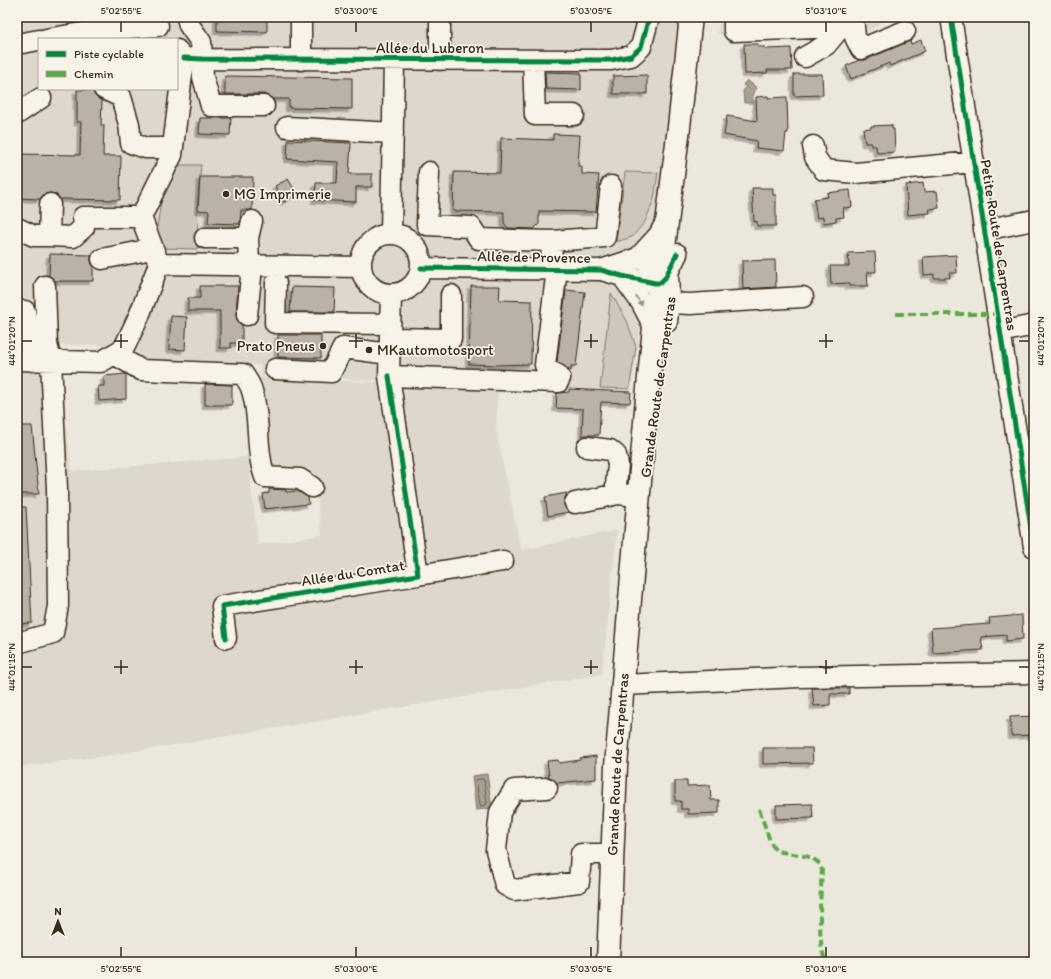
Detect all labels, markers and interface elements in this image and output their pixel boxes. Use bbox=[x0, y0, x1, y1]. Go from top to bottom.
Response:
text: 5°02'55"E bbox=[100, 4, 142, 17]
text: 5°03'00"E bbox=[334, 4, 378, 17]
text: 5°03'05"E bbox=[570, 4, 613, 17]
text: 5°03'10"E bbox=[805, 4, 847, 17]
legend bbox=[38, 38, 178, 90]
street label: Allée du Luberon bbox=[376, 39, 485, 57]
text: Piste cyclable bbox=[74, 47, 144, 61]
text: Chemin bbox=[74, 67, 114, 81]
street label: Petite Route de Carpentras bbox=[977, 158, 1021, 332]
place label: MG Imprimerie bbox=[234, 185, 331, 203]
marker: MG Imprimerie bbox=[221, 189, 231, 199]
street label: Allée de Provence bbox=[477, 247, 591, 267]
street label: Grande Route de Carpentras bbox=[636, 295, 680, 479]
one-way arrow bbox=[636, 295, 643, 307]
text: 44°01'20"N bbox=[5, 316, 18, 366]
text: 44°01'20"N bbox=[1034, 316, 1047, 366]
place label: Prato Pneus bbox=[237, 337, 315, 355]
marker: Prato Pneus bbox=[318, 341, 328, 351]
place label: MKautomotosport bbox=[377, 341, 494, 359]
marker: MKautomotosport bbox=[364, 345, 374, 355]
street label: Allée du Comtat bbox=[300, 556, 406, 590]
text: 44°01'15"N bbox=[5, 643, 18, 691]
text: 44°01'15"N bbox=[1034, 643, 1047, 691]
street label: Grande Route de Carpentras bbox=[603, 672, 633, 856]
north arrow bbox=[38, 901, 78, 941]
text: N bbox=[54, 905, 62, 918]
text: 5°02'55"E bbox=[100, 962, 142, 975]
text: 5°03'00"E bbox=[334, 962, 378, 975]
text: 5°03'05"E bbox=[570, 962, 613, 975]
text: 5°03'10"E bbox=[805, 962, 847, 975]

